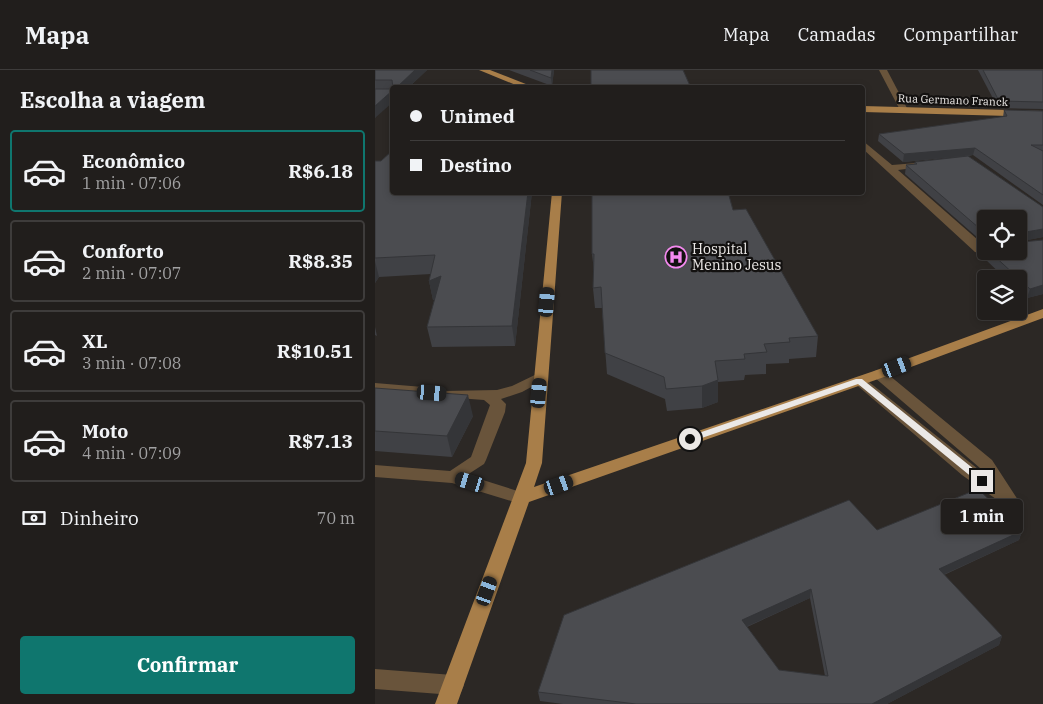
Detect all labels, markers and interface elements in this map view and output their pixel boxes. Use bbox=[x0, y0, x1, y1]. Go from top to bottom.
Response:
text: Mapa bbox=[25, 19, 89, 51]
text: Mapa bbox=[723, 23, 770, 46]
text: Camadas bbox=[798, 23, 876, 46]
text: Compartilhar bbox=[904, 23, 1018, 46]
text: Escolha a viagem bbox=[20, 85, 205, 114]
street label: Rua Germano Franck bbox=[898, 91, 1009, 109]
text: Unimed bbox=[440, 104, 515, 128]
icon: car bbox=[22, 149, 67, 194]
text: Econômico bbox=[82, 149, 185, 173]
text: Destino bbox=[440, 153, 512, 177]
text: R$6.18 bbox=[288, 159, 353, 183]
text: 1 min · 07:06 bbox=[82, 173, 181, 193]
map controls bbox=[977, 210, 1027, 320]
button: locate bbox=[977, 210, 1027, 260]
icon: car bbox=[22, 239, 67, 284]
text: Conforto bbox=[82, 239, 164, 263]
place label: Hospital Menino Jesus bbox=[692, 240, 781, 274]
hospital icon: Hospital Menino Jesus bbox=[664, 245, 688, 269]
text: R$8.35 bbox=[288, 249, 353, 273]
text: 2 min · 07:07 bbox=[82, 263, 181, 283]
button: layers bbox=[977, 270, 1027, 320]
car bbox=[538, 286, 555, 318]
icon: car bbox=[22, 329, 67, 374]
text: XL bbox=[82, 329, 108, 353]
text: R$10.51 bbox=[277, 339, 353, 363]
text: 3 min · 07:08 bbox=[82, 353, 181, 373]
car bbox=[880, 355, 913, 379]
car bbox=[530, 377, 547, 409]
car bbox=[416, 384, 447, 402]
icon: car bbox=[22, 419, 67, 464]
text: Moto bbox=[82, 419, 128, 443]
route start bbox=[679, 428, 701, 450]
text: R$7.13 bbox=[288, 429, 353, 453]
text: 4 min · 07:09 bbox=[82, 443, 181, 463]
car bbox=[453, 470, 486, 494]
route end bbox=[971, 470, 993, 492]
car bbox=[542, 473, 575, 497]
callout: 1 min bbox=[941, 498, 1023, 534]
icon: cash bbox=[20, 504, 48, 532]
text: Dinheiro bbox=[60, 506, 139, 530]
text: 1 min bbox=[960, 506, 1004, 526]
text: 70 m bbox=[317, 508, 355, 528]
car bbox=[474, 574, 499, 608]
button: Confirmar bbox=[20, 636, 355, 694]

